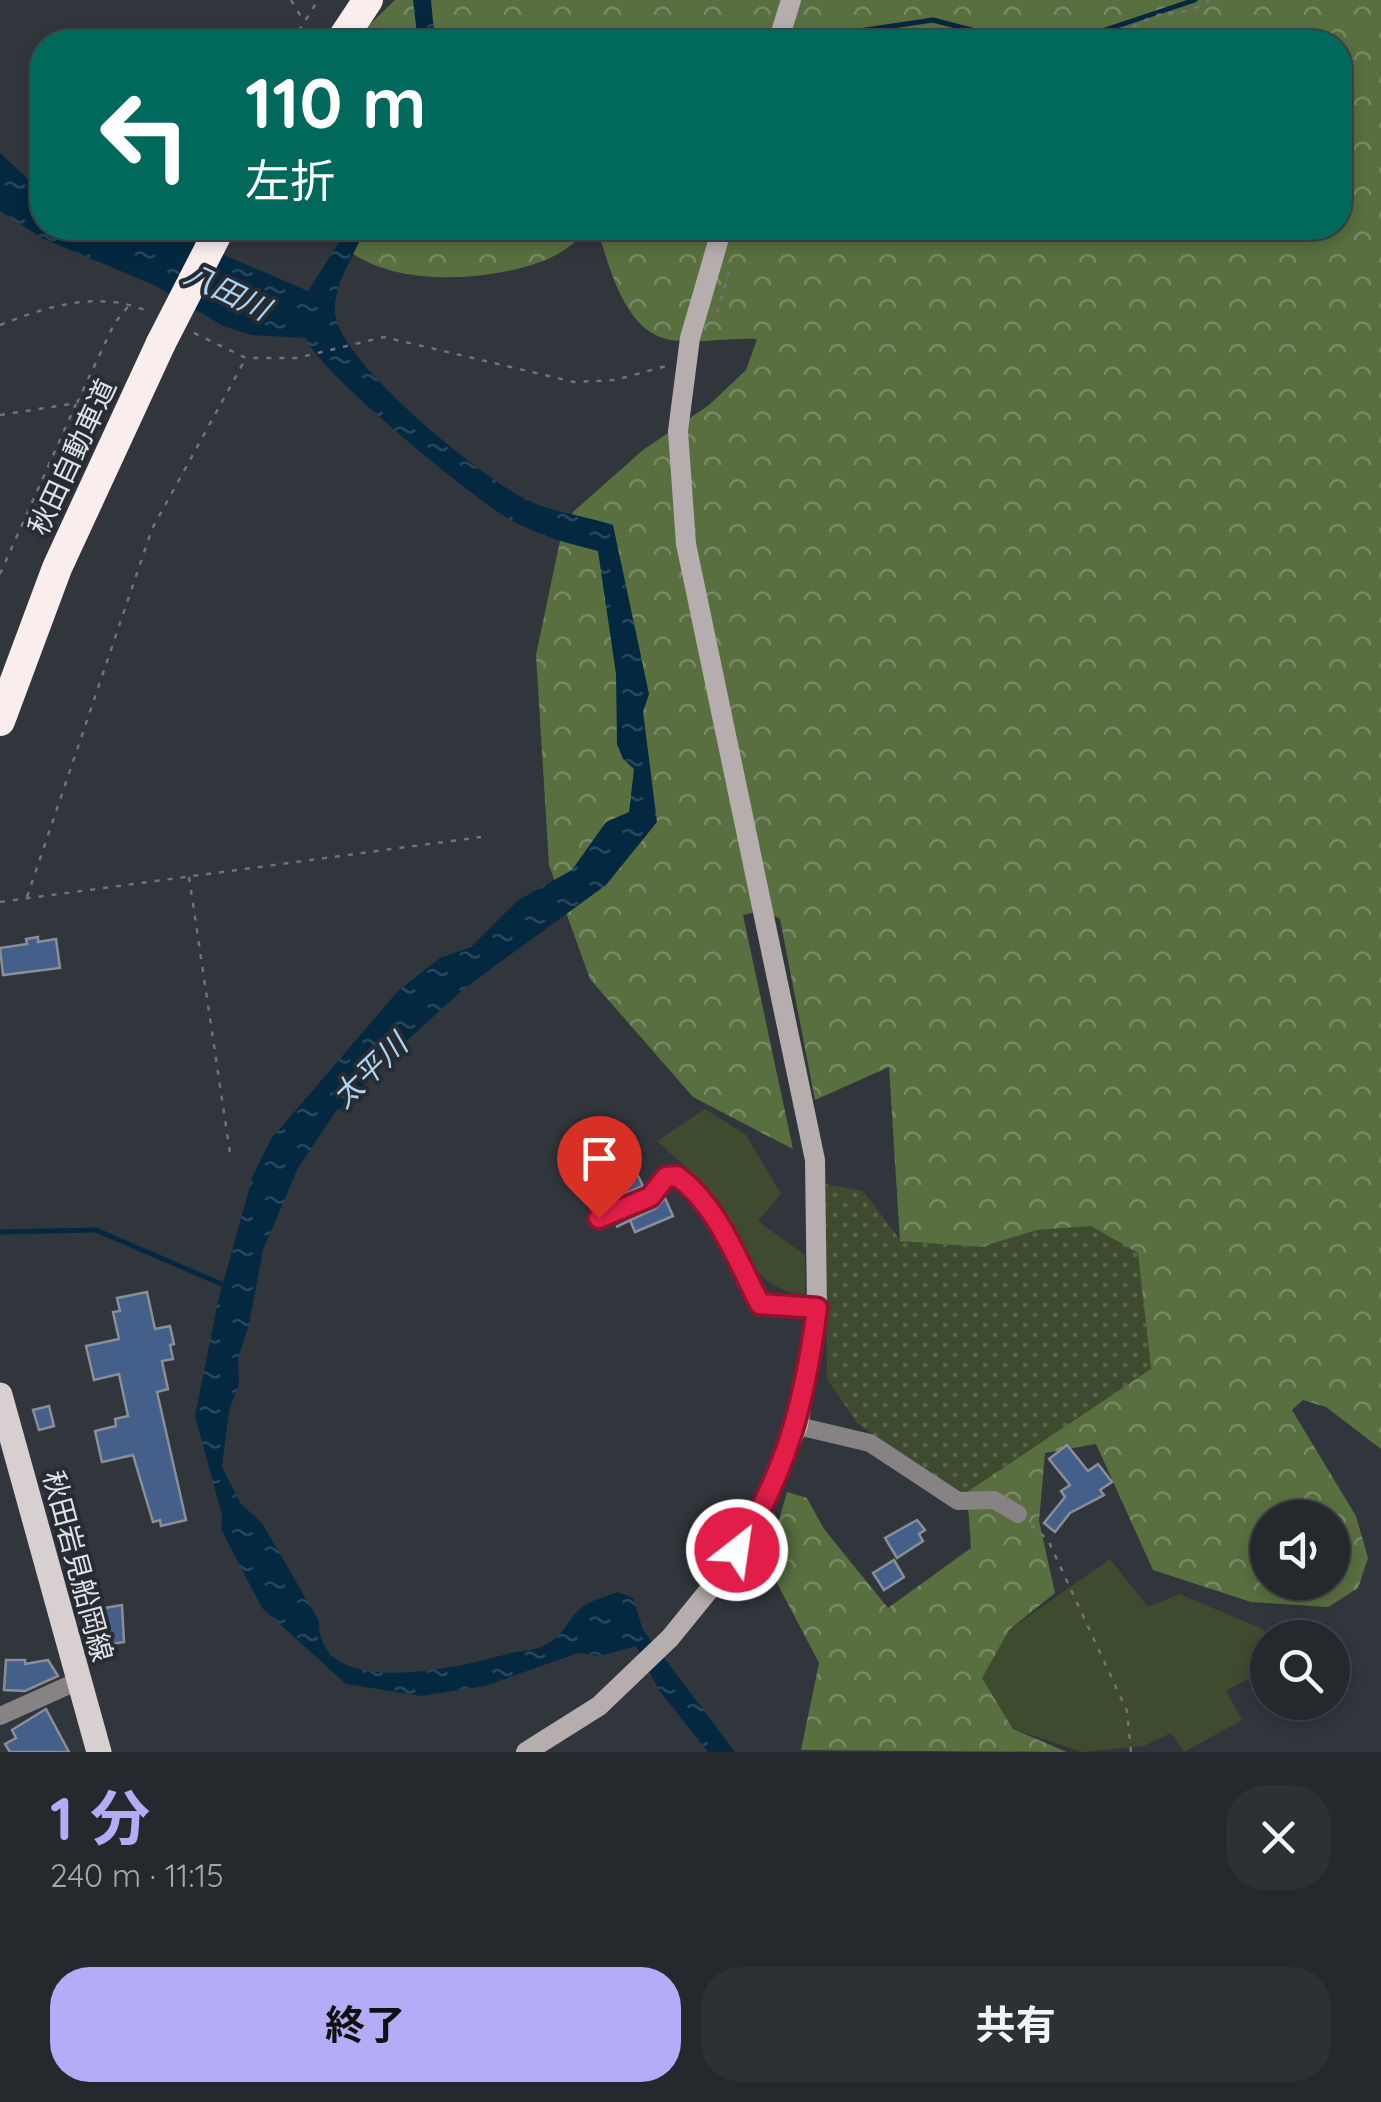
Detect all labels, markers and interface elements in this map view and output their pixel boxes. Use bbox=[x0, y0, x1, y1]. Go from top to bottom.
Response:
text: 110 m bbox=[245, 58, 427, 146]
icon: left bbox=[80, 70, 210, 200]
text: 左折 bbox=[245, 152, 335, 208]
water label: 八田川 bbox=[179, 254, 279, 329]
street label: 秋田自動車道 bbox=[20, 373, 123, 540]
water label: 太平川 bbox=[324, 1023, 417, 1115]
pin bbox=[557, 1116, 642, 1219]
icon: arrive bbox=[572, 1131, 627, 1186]
street label: 秋田岩見船岡線 bbox=[36, 1467, 121, 1665]
position arrow bbox=[685, 1498, 789, 1602]
map controls bbox=[1250, 1500, 1350, 1720]
button: sound bbox=[1250, 1500, 1350, 1600]
button: search bbox=[1250, 1620, 1350, 1720]
text: 1 分 bbox=[50, 1780, 150, 1855]
button: close bbox=[1226, 1785, 1331, 1890]
text: 240 m · 11:15 bbox=[50, 1855, 224, 1895]
button: 終了 bbox=[50, 1967, 681, 2082]
button: 共有 bbox=[701, 1967, 1331, 2082]

